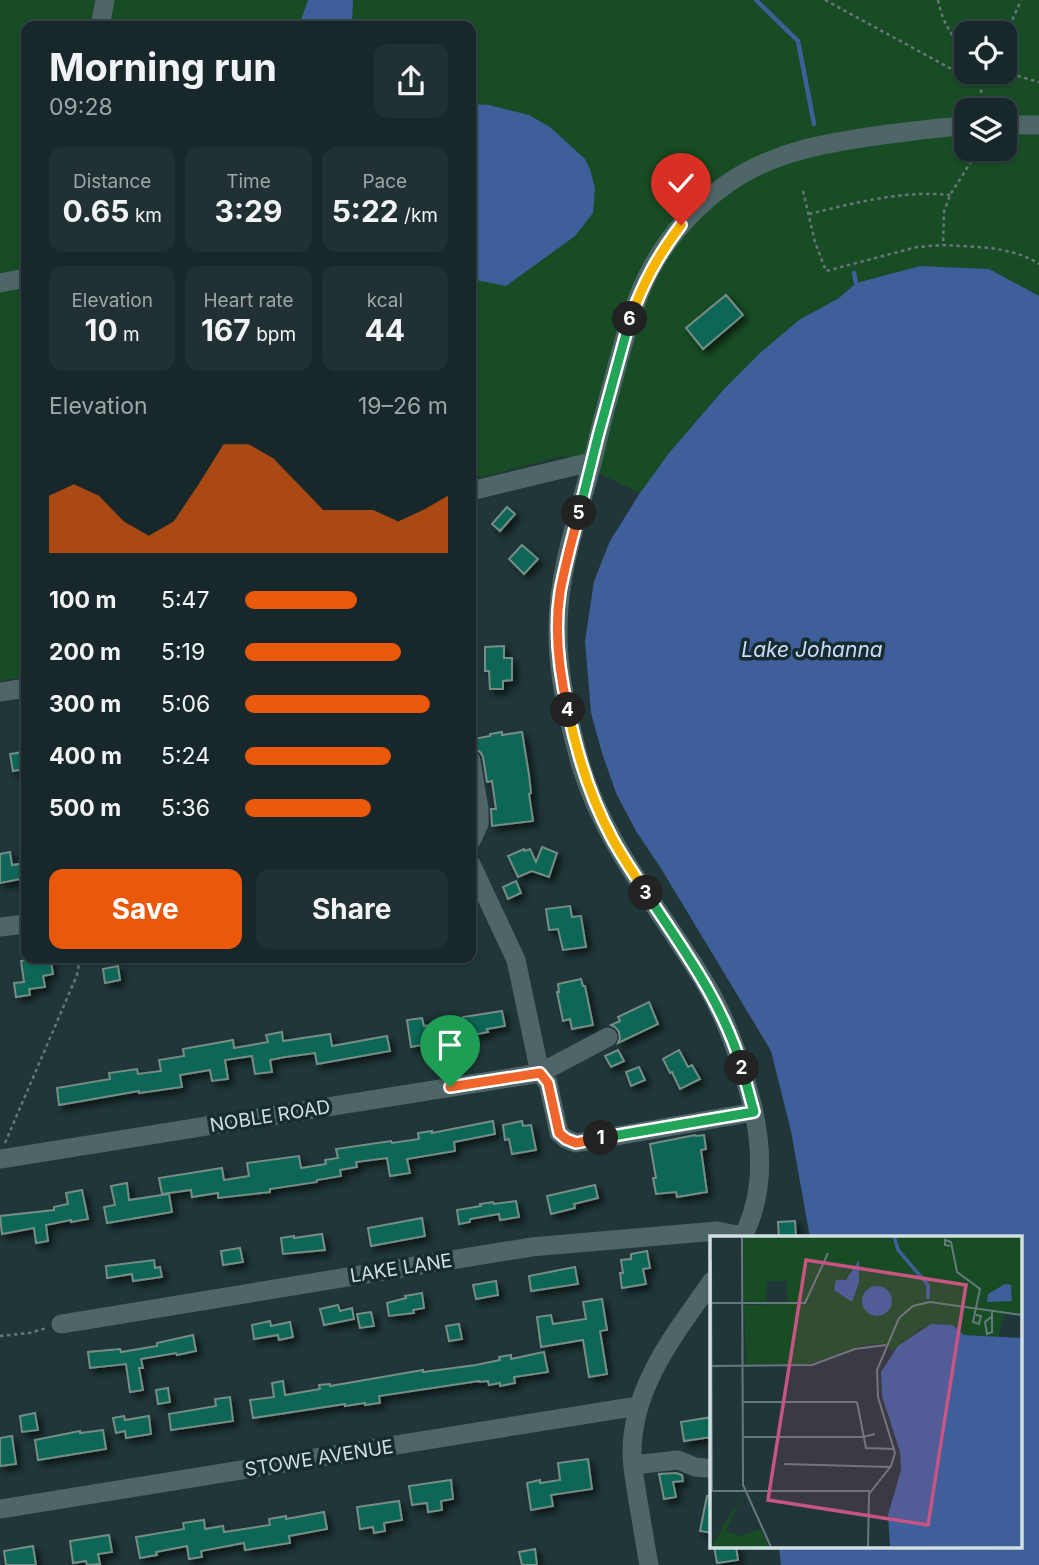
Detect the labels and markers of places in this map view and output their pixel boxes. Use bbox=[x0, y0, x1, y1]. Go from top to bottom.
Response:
pin bbox=[651, 153, 711, 225]
pin: 6 bbox=[612, 302, 648, 336]
pin: 5 bbox=[562, 496, 596, 530]
pin: 4 bbox=[550, 692, 586, 728]
pin: 3 bbox=[628, 876, 664, 910]
pin bbox=[420, 1015, 480, 1087]
pin: 2 bbox=[724, 1050, 760, 1086]
pin: 1 bbox=[584, 1120, 618, 1156]

